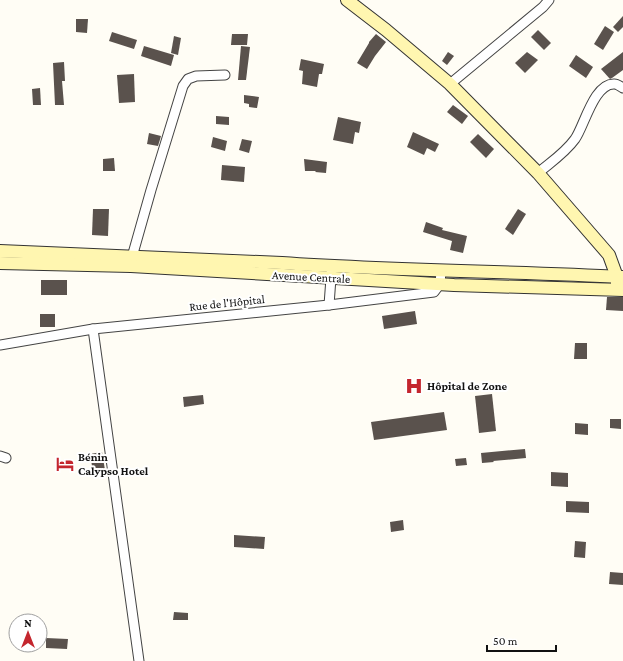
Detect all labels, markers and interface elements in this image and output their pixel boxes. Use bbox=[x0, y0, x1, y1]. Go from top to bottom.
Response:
street label: Avenue Centrale bbox=[272, 268, 350, 286]
street label: Rue de l'Hôpital bbox=[188, 292, 266, 314]
hospital icon: Hôpital de Zone bbox=[404, 376, 424, 396]
place label: Hôpital de Zone bbox=[427, 379, 508, 393]
place label: Bénin Calypso Hotel bbox=[78, 450, 149, 478]
hotel icon: Bénin Calypso Hotel bbox=[55, 454, 75, 474]
north arrow bbox=[8, 613, 48, 653]
text: N bbox=[24, 617, 32, 629]
scale bar bbox=[487, 627, 556, 653]
text: 50 m bbox=[493, 634, 518, 648]

